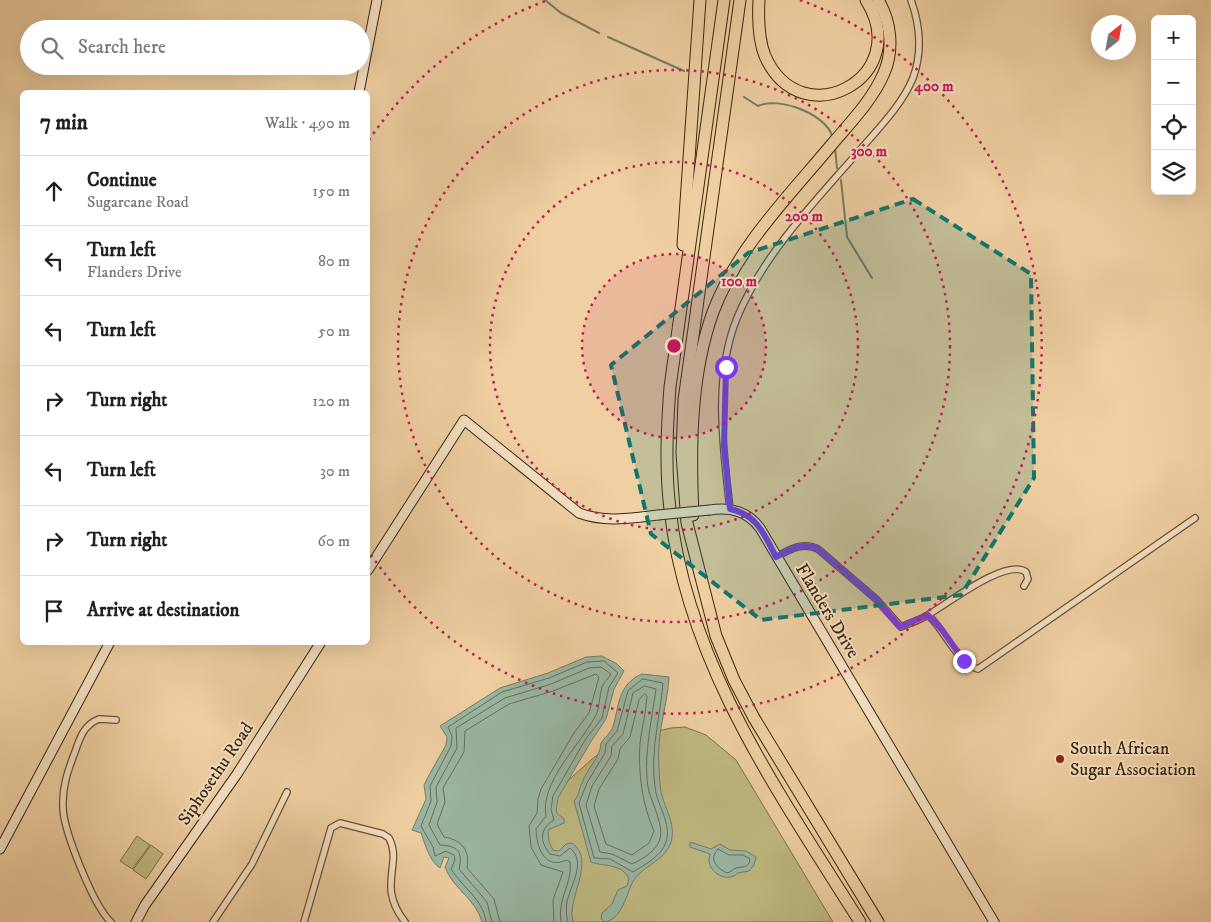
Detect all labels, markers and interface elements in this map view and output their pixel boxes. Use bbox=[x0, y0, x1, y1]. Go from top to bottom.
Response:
north arrow bbox=[1091, 15, 1136, 60]
map controls bbox=[1151, 15, 1196, 195]
button: + bbox=[1151, 15, 1196, 60]
search box bbox=[20, 20, 370, 75]
icon: search bbox=[38, 34, 66, 62]
text: Search here bbox=[78, 36, 166, 59]
button: − bbox=[1151, 60, 1196, 105]
text: 400 m bbox=[913, 77, 954, 96]
button: locate bbox=[1151, 105, 1196, 150]
text: 7 min bbox=[40, 110, 88, 136]
text: Walk · 490 m bbox=[265, 113, 350, 133]
text: 300 m bbox=[851, 142, 888, 161]
button: layers bbox=[1151, 150, 1196, 195]
text: Continue bbox=[87, 169, 157, 192]
icon: ahead bbox=[40, 177, 68, 205]
text: 150 m bbox=[312, 181, 350, 201]
text: Sugarcane Road bbox=[87, 192, 189, 212]
text: 200 m bbox=[785, 207, 824, 226]
text: Turn left bbox=[87, 239, 156, 262]
icon: left bbox=[40, 247, 68, 275]
text: 80 m bbox=[318, 251, 350, 271]
text: Flanders Drive bbox=[87, 262, 182, 282]
text: 100 m bbox=[721, 272, 758, 291]
icon: left bbox=[40, 317, 68, 345]
text: Turn left bbox=[87, 319, 156, 342]
text: 50 m bbox=[318, 321, 350, 341]
centre of rings bbox=[665, 337, 683, 355]
route start bbox=[715, 356, 738, 379]
icon: right bbox=[40, 387, 68, 415]
text: Turn right bbox=[87, 389, 167, 412]
text: 120 m bbox=[312, 391, 350, 411]
icon: left bbox=[40, 457, 68, 485]
text: Turn left bbox=[87, 459, 156, 482]
text: 30 m bbox=[320, 461, 350, 481]
icon: right bbox=[40, 527, 68, 555]
text: Turn right bbox=[87, 529, 167, 552]
text: 60 m bbox=[318, 531, 350, 551]
street label: Flanders Drive bbox=[790, 560, 864, 662]
icon: arrive bbox=[40, 597, 68, 625]
text: Arrive at destination bbox=[87, 599, 239, 622]
route end bbox=[953, 650, 976, 673]
street label: Siphosethu Road bbox=[173, 718, 259, 830]
place label: South African Sugar Association bbox=[1070, 738, 1197, 781]
marker: South African Sugar Association bbox=[1054, 753, 1066, 765]

